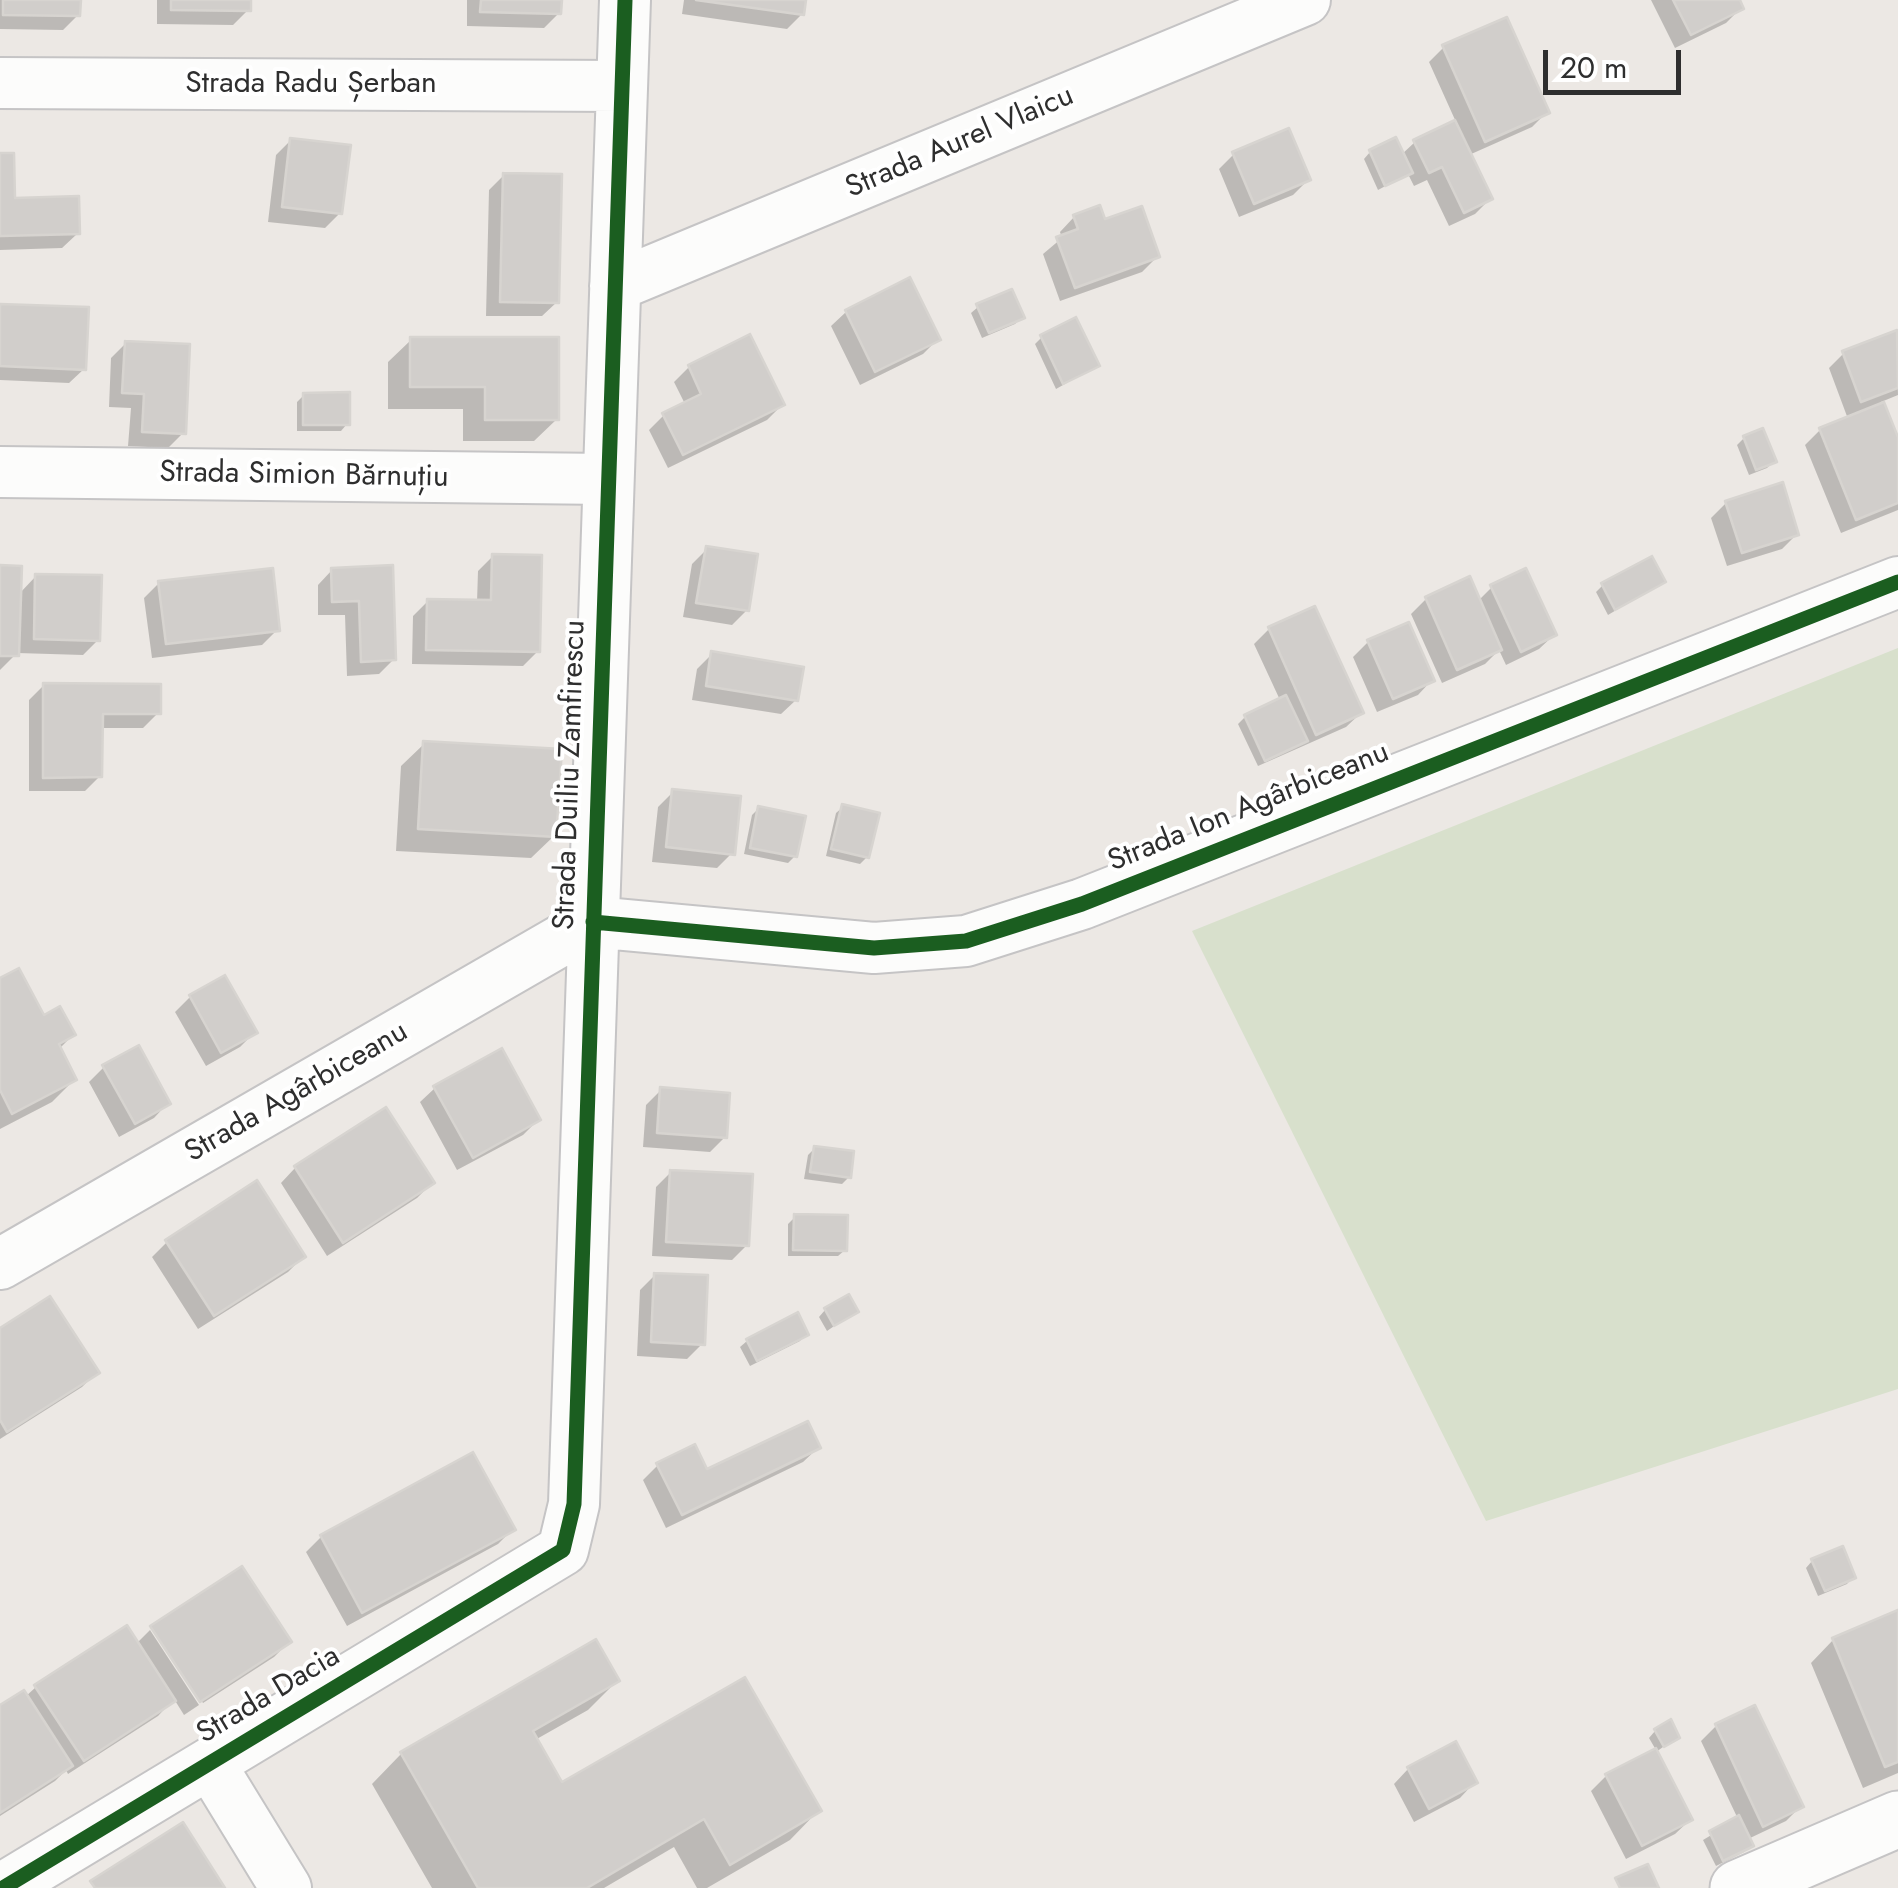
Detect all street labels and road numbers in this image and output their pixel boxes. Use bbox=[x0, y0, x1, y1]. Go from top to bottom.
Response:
street label: Strada Radu Șerban bbox=[185, 67, 437, 103]
street label: Strada Aurel Vlaicu bbox=[841, 79, 1079, 207]
street label: Strada Simion Bărnuțiu bbox=[159, 455, 449, 497]
street label: Strada Duiliu Zamfirescu bbox=[548, 619, 594, 931]
street label: Strada Ion Agârbiceanu bbox=[1103, 735, 1395, 881]
street label: Strada Agârbiceanu bbox=[179, 1015, 415, 1171]
street label: Strada Dacia bbox=[191, 1639, 347, 1753]

